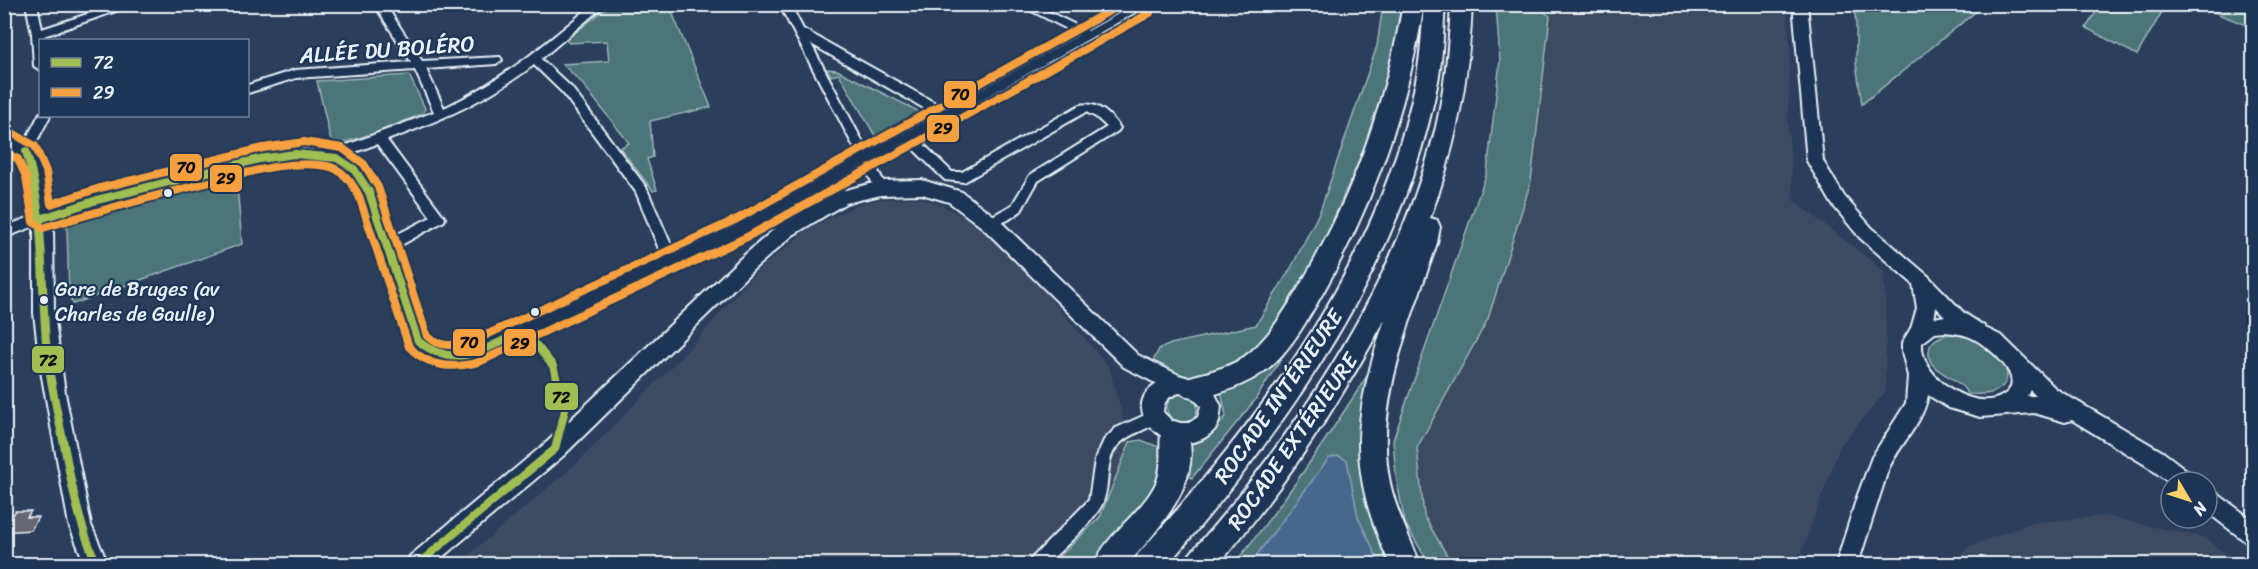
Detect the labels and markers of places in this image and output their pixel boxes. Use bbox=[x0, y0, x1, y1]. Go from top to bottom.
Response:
unlabelled marker bbox=[162, 187, 174, 199]
place label: Gare de Bruges (av Charles de Gaulle) bbox=[55, 272, 220, 332]
marker: Gare de Bruges (av Charles de Gaulle) bbox=[38, 294, 50, 306]
unlabelled marker bbox=[529, 306, 541, 318]

